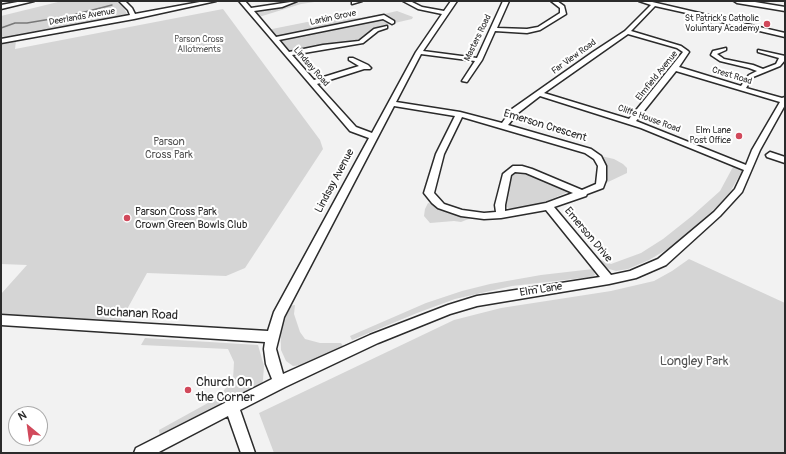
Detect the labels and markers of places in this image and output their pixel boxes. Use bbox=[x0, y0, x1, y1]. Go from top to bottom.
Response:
place label: St Patrick's Catholic Voluntary Academy bbox=[685, 14, 759, 35]
marker: St Patrick's Catholic Voluntary Academy bbox=[762, 19, 772, 29]
place label: Elm Lane Post Office bbox=[689, 126, 731, 147]
marker: Elm Lane Post Office bbox=[734, 131, 744, 141]
place label: Parson Cross Park Crown Green Bowls Club bbox=[135, 205, 247, 231]
marker: Parson Cross Park Crown Green Bowls Club bbox=[122, 213, 132, 223]
place label: Church On the Corner bbox=[196, 375, 255, 406]
marker: Church On the Corner bbox=[183, 385, 193, 395]

